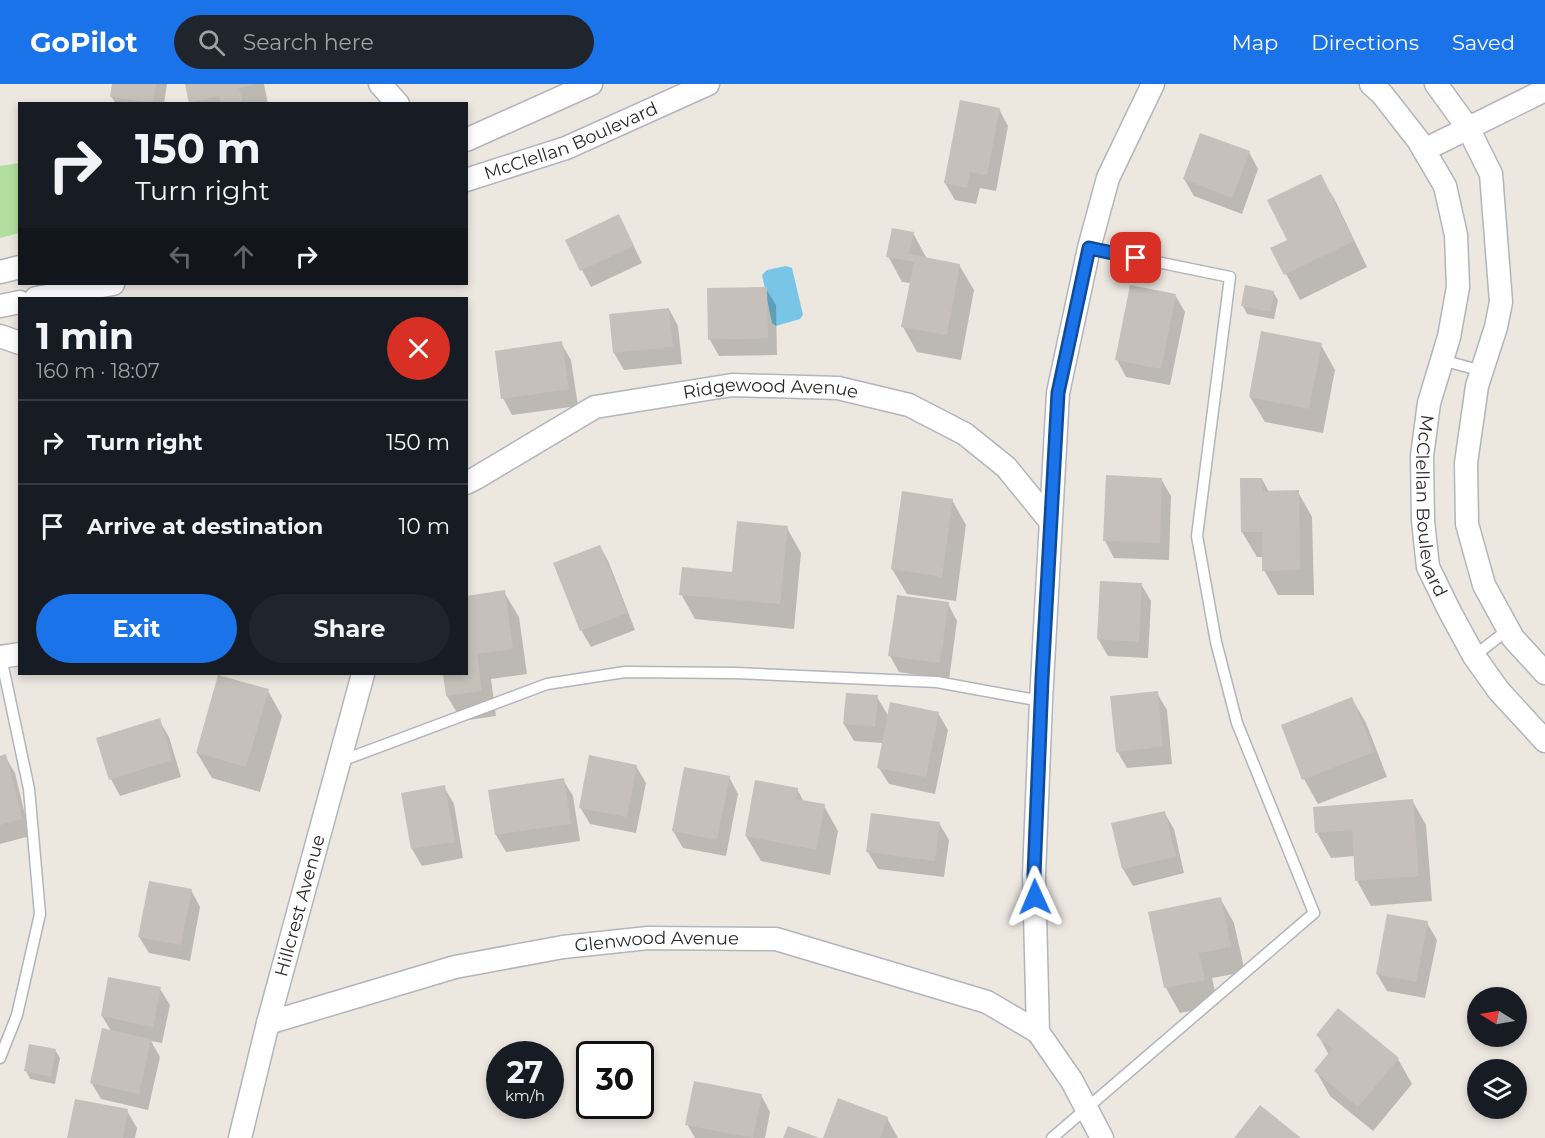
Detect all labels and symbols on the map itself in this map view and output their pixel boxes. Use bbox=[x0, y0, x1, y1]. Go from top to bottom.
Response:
street label: McClellan Boulevard bbox=[481, 97, 661, 185]
pin bbox=[1110, 232, 1161, 283]
street label: Ridgewood Avenue bbox=[681, 374, 861, 404]
street label: McClellan Boulevard bbox=[1411, 413, 1452, 601]
street label: Hillcrest Avenue bbox=[270, 832, 330, 979]
position arrow bbox=[1003, 865, 1067, 929]
street label: Glenwood Avenue bbox=[573, 927, 739, 957]
north arrow bbox=[1467, 987, 1527, 1047]
speed limit sign: 30 bbox=[576, 1041, 654, 1119]

